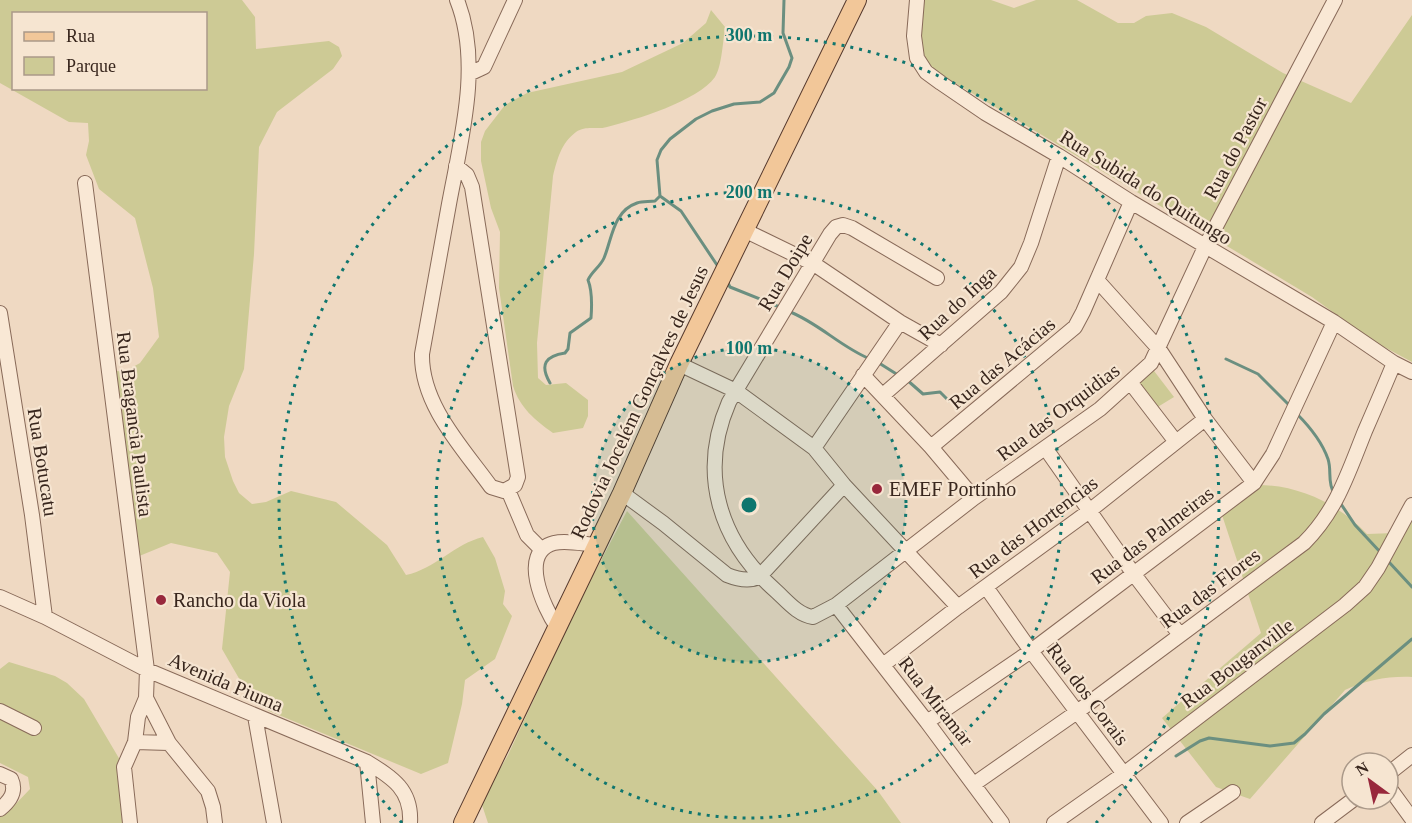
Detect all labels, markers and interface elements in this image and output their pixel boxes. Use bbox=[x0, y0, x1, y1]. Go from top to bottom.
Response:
legend bbox=[12, 12, 207, 90]
text: 300 m bbox=[726, 25, 772, 45]
text: Rua bbox=[66, 26, 95, 46]
text: Parque bbox=[66, 56, 116, 76]
street label: Rua do Pastor bbox=[1199, 93, 1271, 203]
street label: Rua Subida do Quitungo bbox=[1056, 125, 1236, 250]
text: 200 m bbox=[726, 182, 772, 202]
street label: Rua Doipe bbox=[753, 229, 818, 315]
street label: Rodovia Jocelém Gonçalves de Jesus bbox=[566, 262, 713, 542]
street label: Rua do Inga bbox=[914, 262, 1001, 345]
street label: Rua das Acácias bbox=[945, 312, 1059, 414]
street label: Rua Bragancia Paulista bbox=[112, 330, 157, 518]
text: 100 m bbox=[726, 338, 772, 358]
street label: Rua das Orquidias bbox=[992, 359, 1124, 466]
street label: Rua Botucatu bbox=[24, 406, 62, 518]
street label: Rua das Hortencias bbox=[964, 471, 1102, 583]
place label: EMEF Portinho bbox=[889, 478, 1016, 500]
marker: EMEF Portinho bbox=[870, 482, 884, 496]
street label: Rua das Palmeiras bbox=[1086, 482, 1218, 588]
centre of rings bbox=[739, 495, 759, 515]
street label: Rua das Flores bbox=[1156, 543, 1264, 633]
place label: Rancho da Viola bbox=[173, 589, 306, 611]
marker: Rancho da Viola bbox=[154, 593, 168, 607]
street label: Rua Bouganville bbox=[1176, 614, 1298, 713]
street label: Rua dos Corais bbox=[1042, 639, 1134, 750]
street label: Avenida Piuma bbox=[165, 648, 287, 716]
street label: Rua Miramar bbox=[894, 652, 978, 750]
north arrow bbox=[1340, 751, 1400, 811]
text: N bbox=[1353, 758, 1372, 779]

